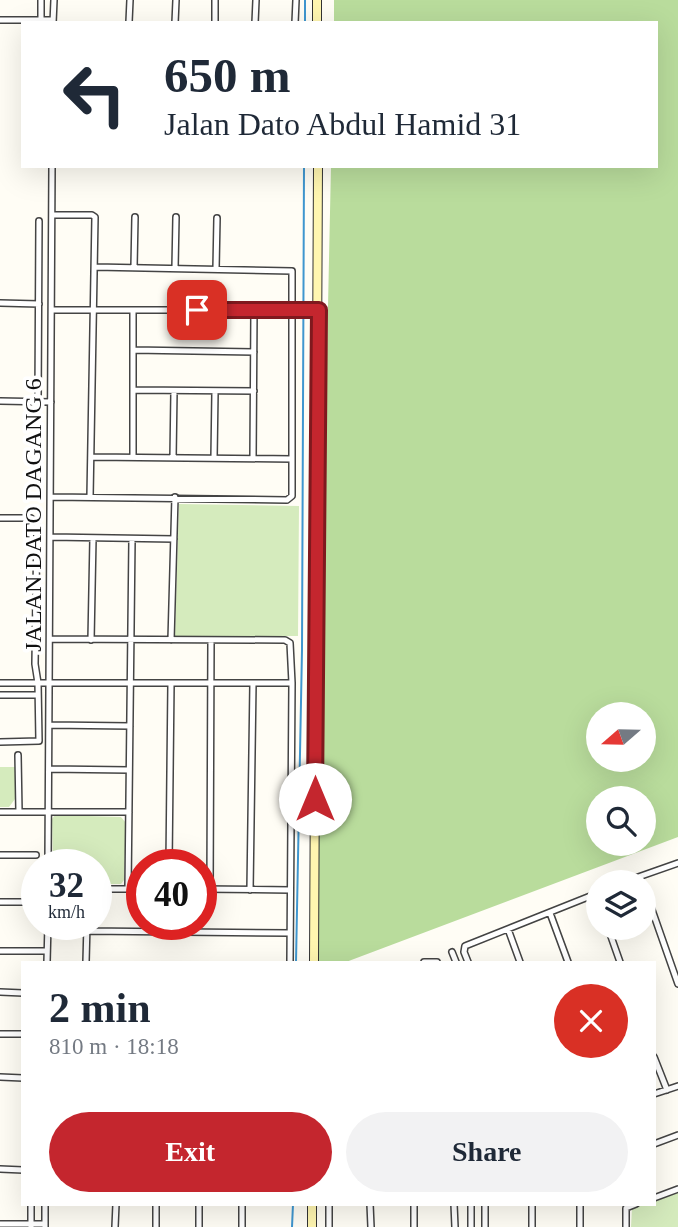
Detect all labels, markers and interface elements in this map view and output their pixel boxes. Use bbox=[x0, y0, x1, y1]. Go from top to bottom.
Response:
text: 650 m bbox=[164, 48, 291, 103]
icon: left bbox=[49, 49, 140, 140]
text: Jalan Dato Abdul Hamid 31 bbox=[164, 106, 521, 142]
pin bbox=[167, 280, 227, 340]
icon: arrive bbox=[178, 291, 216, 329]
street label: JALAN DATO DAGANG 6 bbox=[20, 378, 46, 652]
north arrow bbox=[586, 702, 656, 772]
map controls bbox=[586, 702, 656, 940]
position arrow bbox=[278, 762, 352, 836]
button: search bbox=[586, 786, 656, 856]
speed limit sign: 40 bbox=[126, 849, 217, 940]
text: 32 bbox=[49, 866, 84, 905]
button: layers bbox=[586, 870, 656, 940]
text: km/h bbox=[48, 902, 85, 922]
button: close bbox=[554, 984, 628, 1058]
text: 2 min bbox=[49, 985, 151, 1031]
text: 810 m · 18:18 bbox=[49, 1034, 179, 1059]
button: Exit bbox=[49, 1112, 332, 1192]
button: Share bbox=[346, 1112, 628, 1192]

